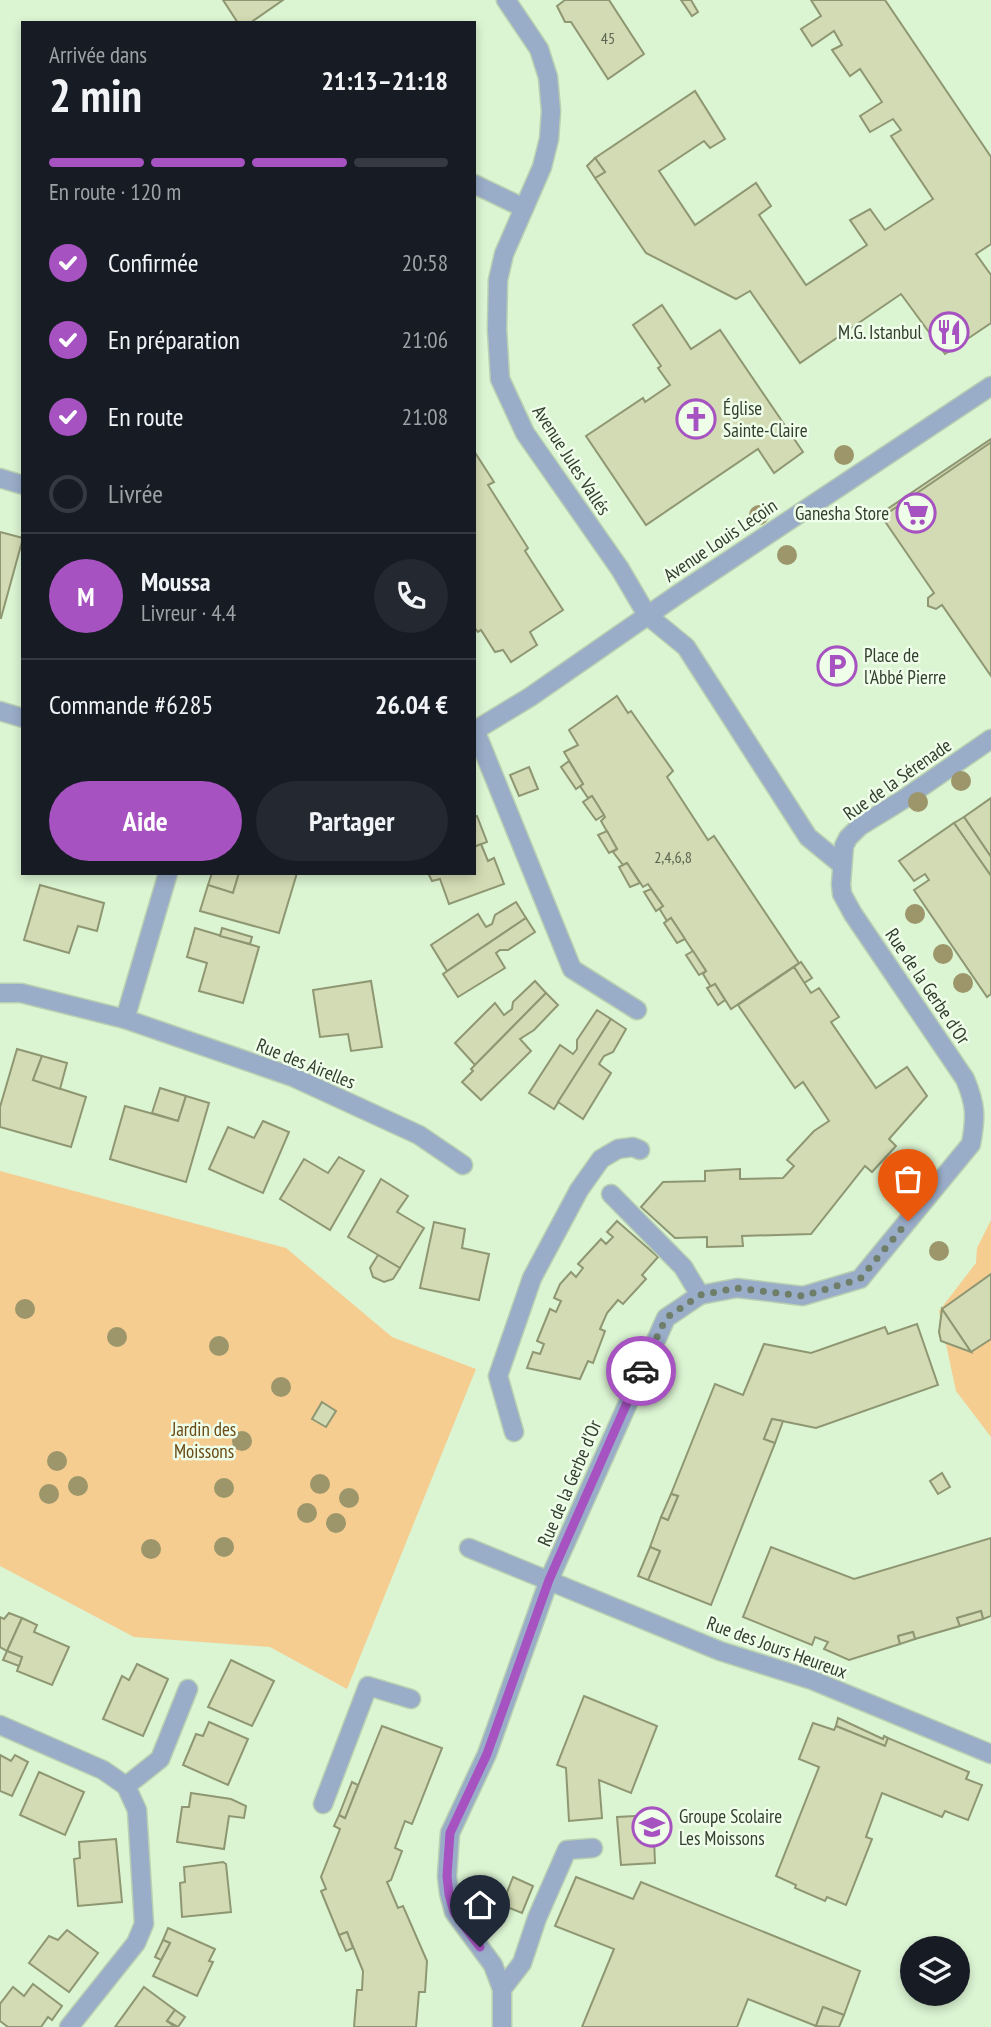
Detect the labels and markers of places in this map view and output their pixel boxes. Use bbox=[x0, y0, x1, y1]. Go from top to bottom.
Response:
restaurant icon: M.G. Istanbul bbox=[928, 311, 970, 353]
place label: M.G. Istanbul bbox=[838, 320, 923, 344]
place label: Église Sainte-Claire bbox=[723, 396, 808, 442]
church icon: Église Sainte-Claire bbox=[675, 398, 717, 440]
supermarket icon: Ganesha Store bbox=[895, 492, 937, 534]
place label: Ganesha Store bbox=[795, 501, 889, 525]
place label: Place de l'Abbé Pierre bbox=[864, 643, 946, 689]
parking icon: Place de l'Abbé Pierre bbox=[816, 645, 858, 687]
pin bbox=[878, 1149, 938, 1221]
place label: Groupe Scolaire Les Moissons bbox=[679, 1804, 782, 1850]
school or university icon: Groupe Scolaire Les Moissons bbox=[631, 1806, 673, 1848]
pin bbox=[450, 1875, 510, 1947]

